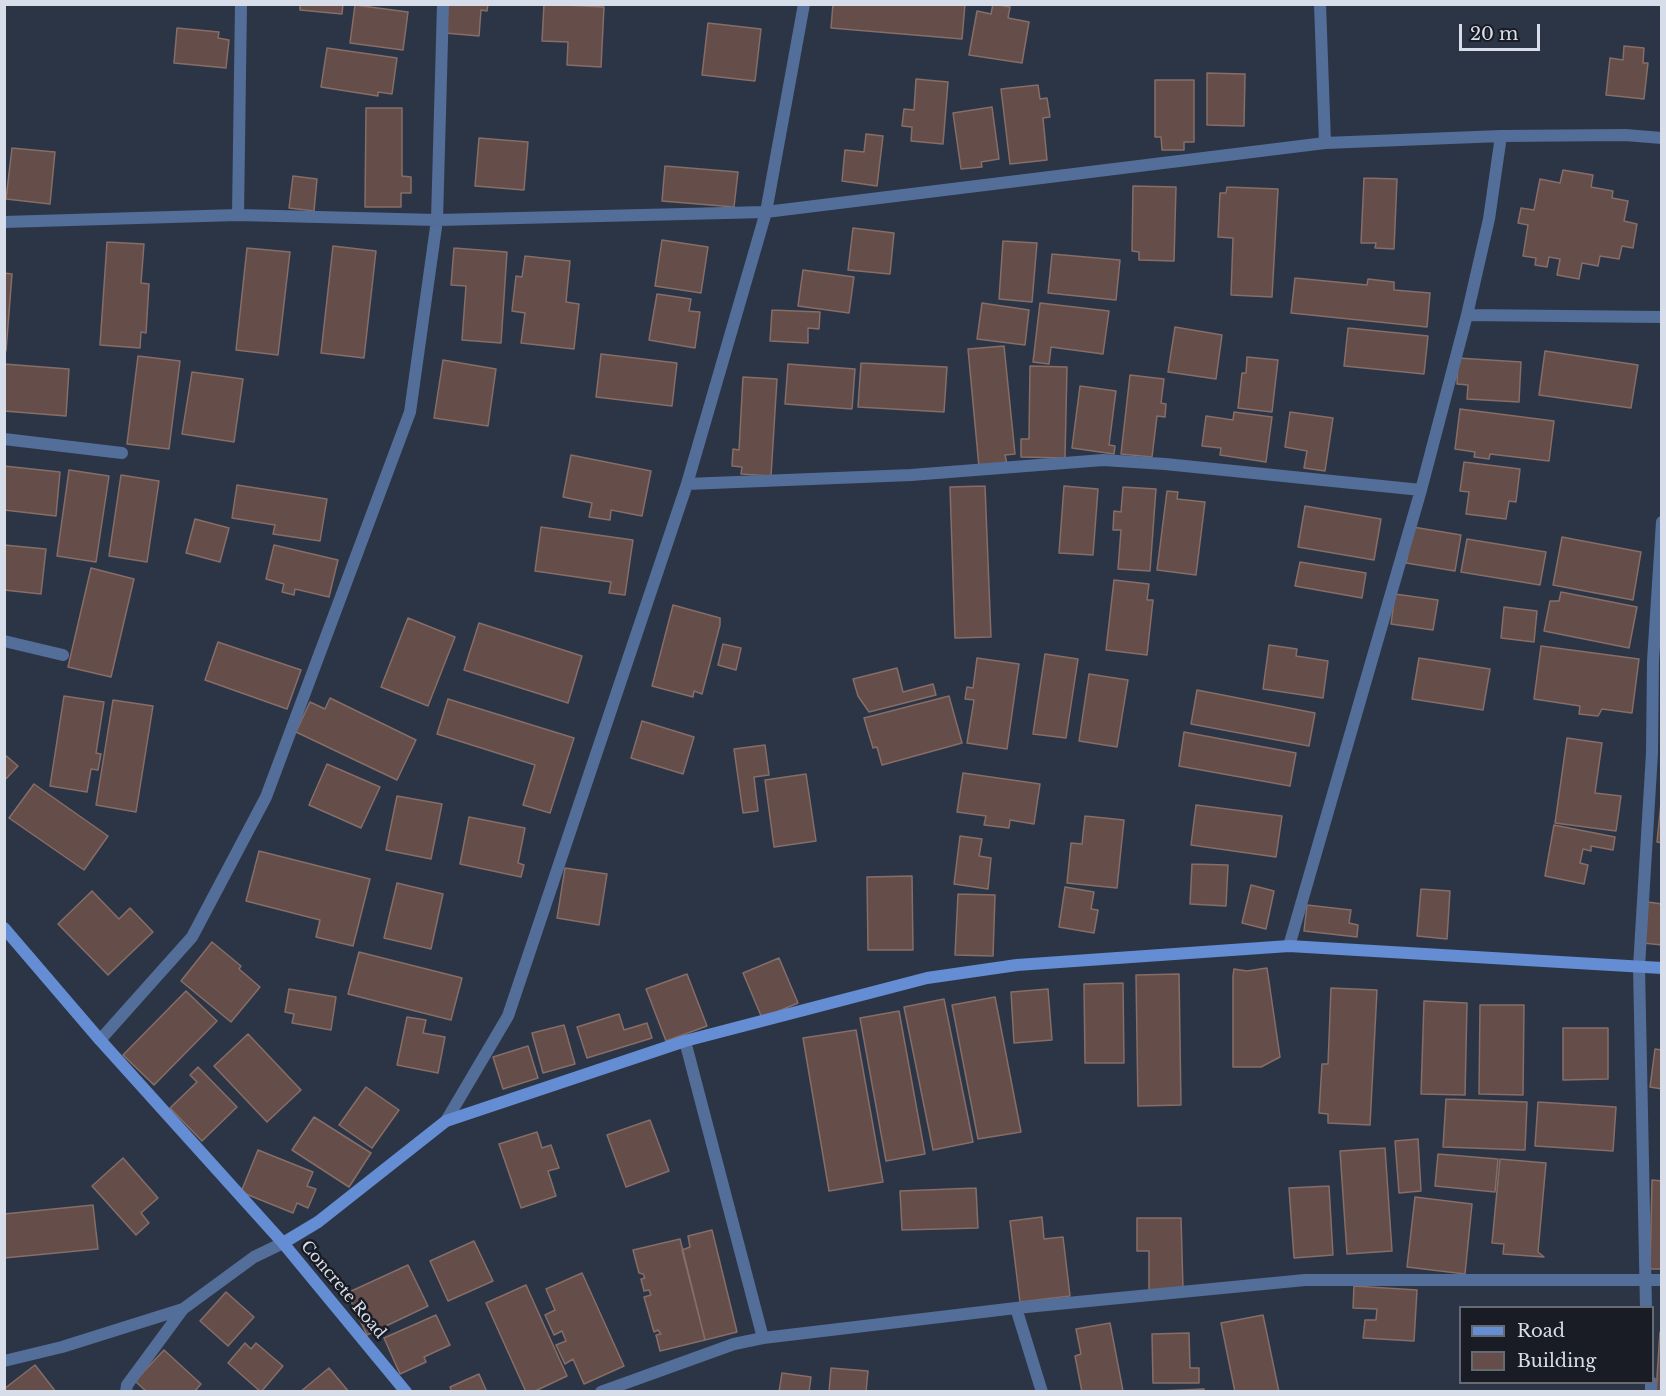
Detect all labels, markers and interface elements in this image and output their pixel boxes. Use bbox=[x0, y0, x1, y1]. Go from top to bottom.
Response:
scale bar bbox=[1462, 12, 1543, 50]
text: 20 m bbox=[1470, 23, 1518, 45]
street label: Concrete Road bbox=[296, 1237, 390, 1343]
legend bbox=[1459, 1306, 1654, 1384]
text: Road bbox=[1517, 1320, 1565, 1342]
text: Building bbox=[1517, 1350, 1596, 1372]

